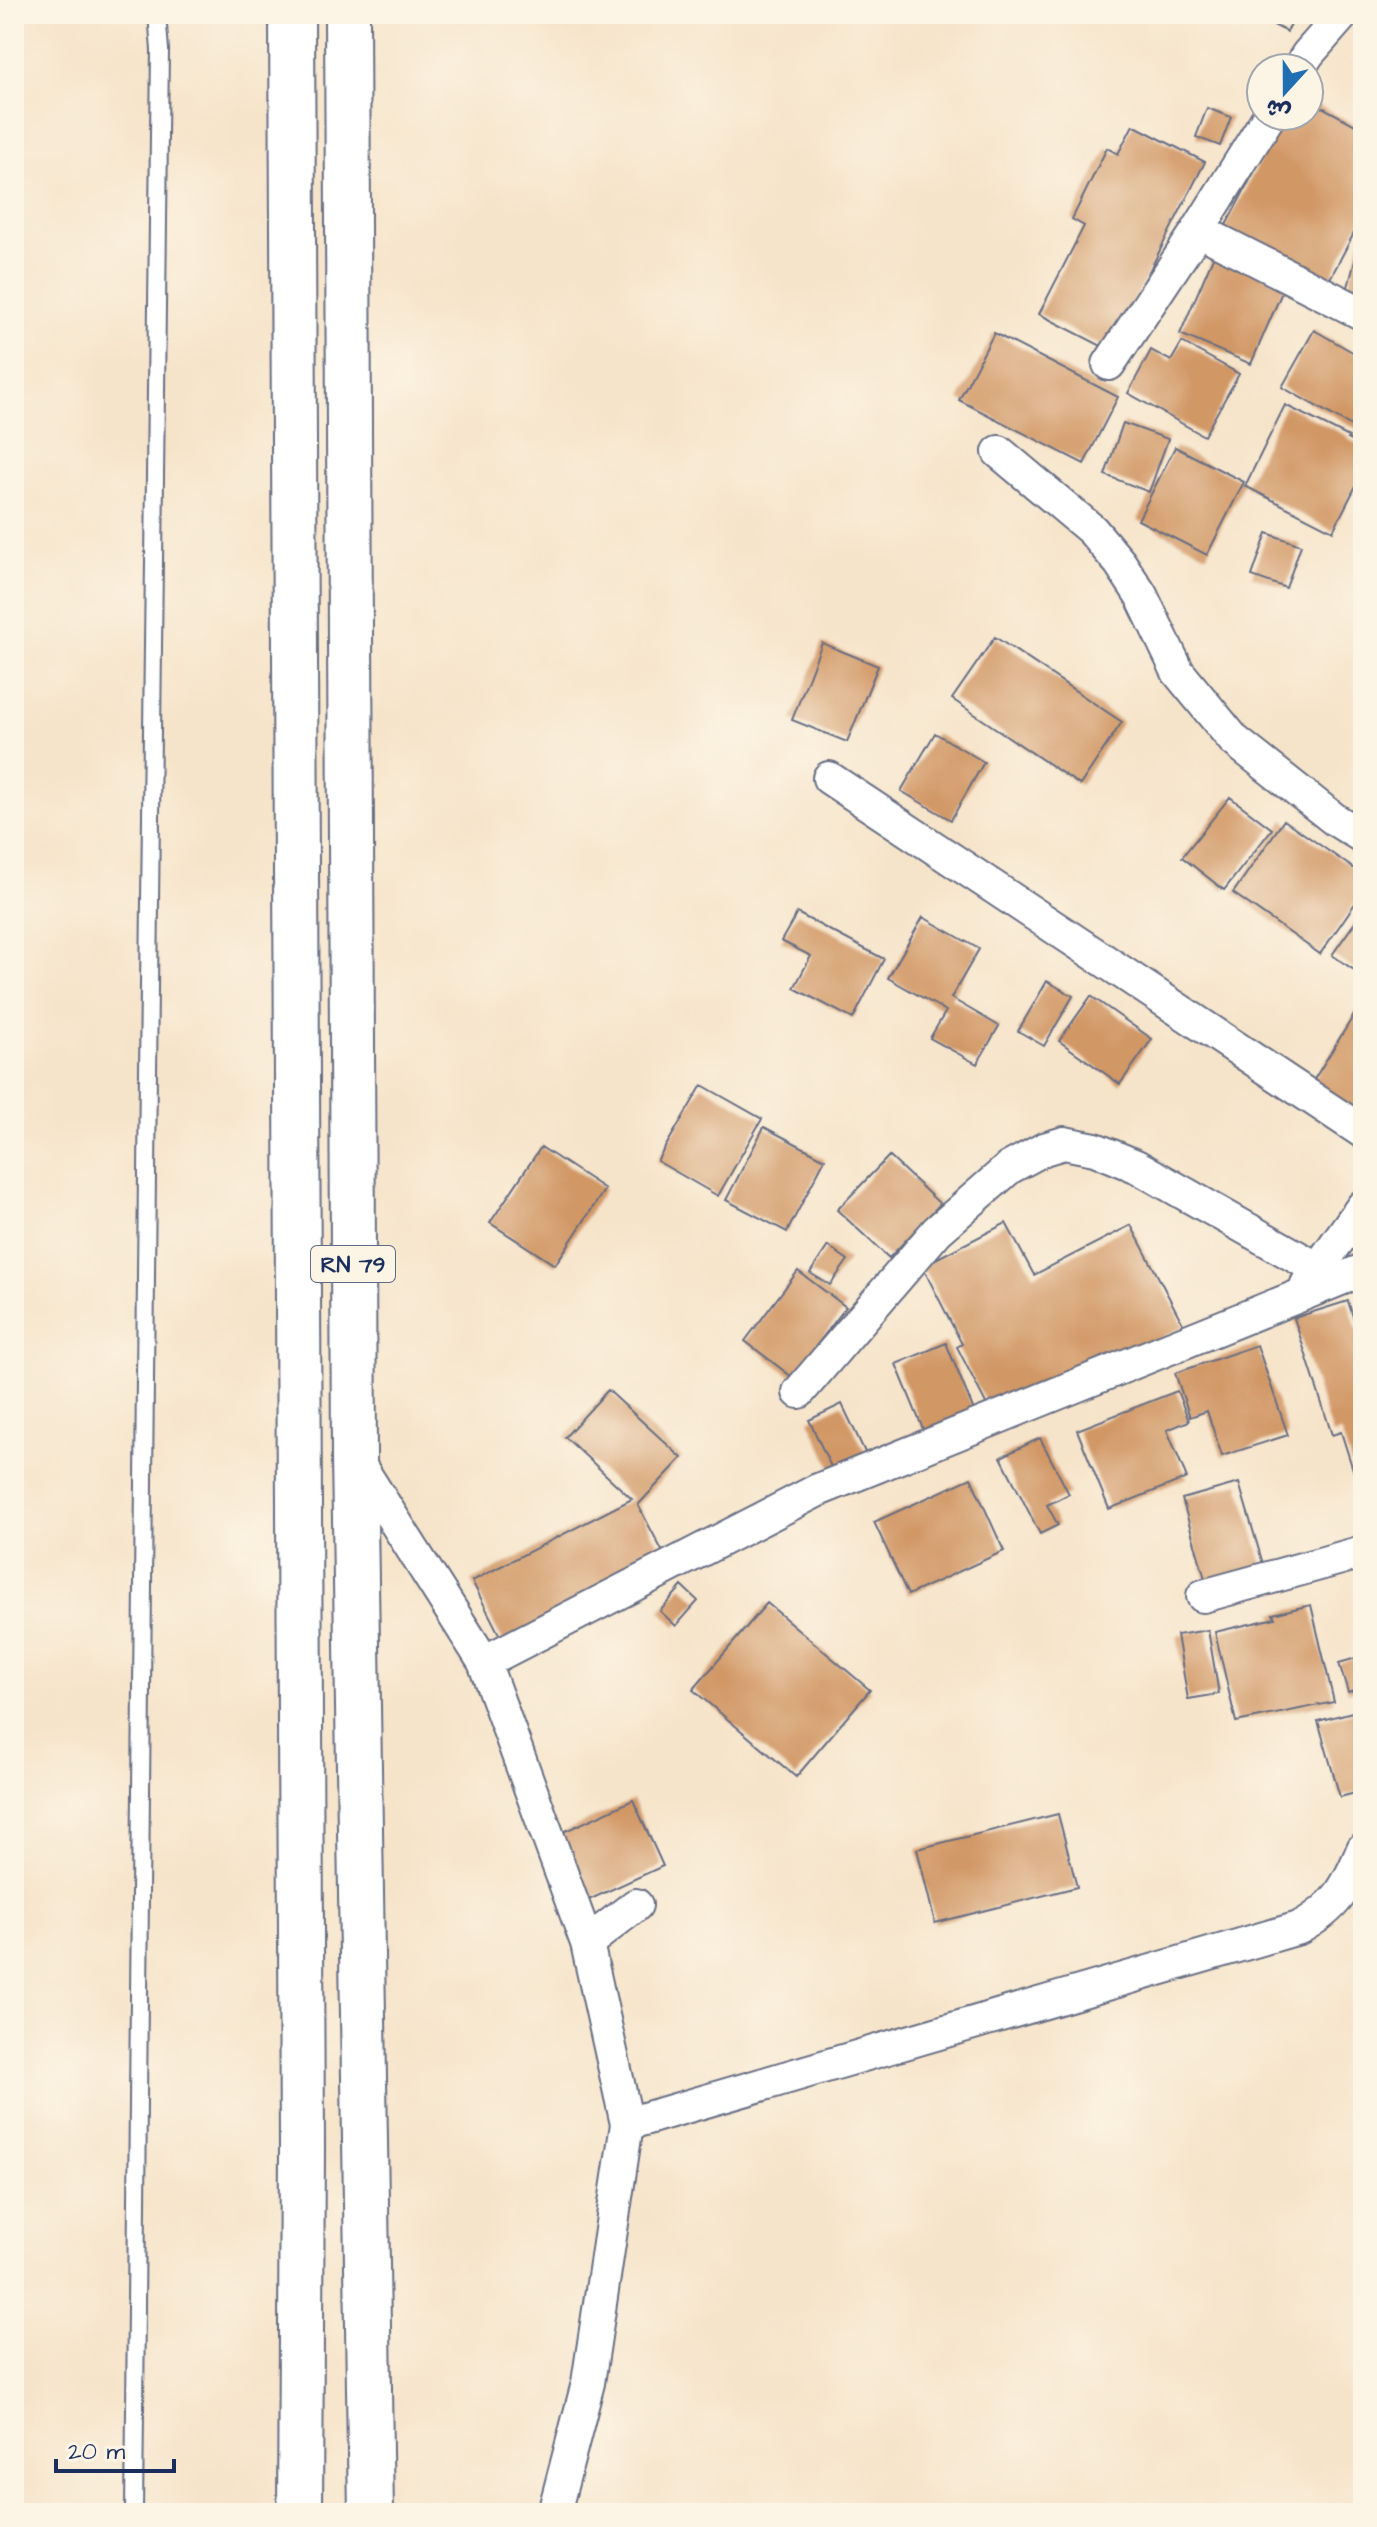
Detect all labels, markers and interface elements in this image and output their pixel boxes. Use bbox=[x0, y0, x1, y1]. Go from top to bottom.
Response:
north arrow bbox=[1245, 52, 1325, 132]
text: ش bbox=[1262, 90, 1295, 128]
road number: RN 79 bbox=[311, 1246, 395, 1282]
scale bar bbox=[56, 2423, 174, 2473]
text: 20 m bbox=[68, 2435, 125, 2469]

